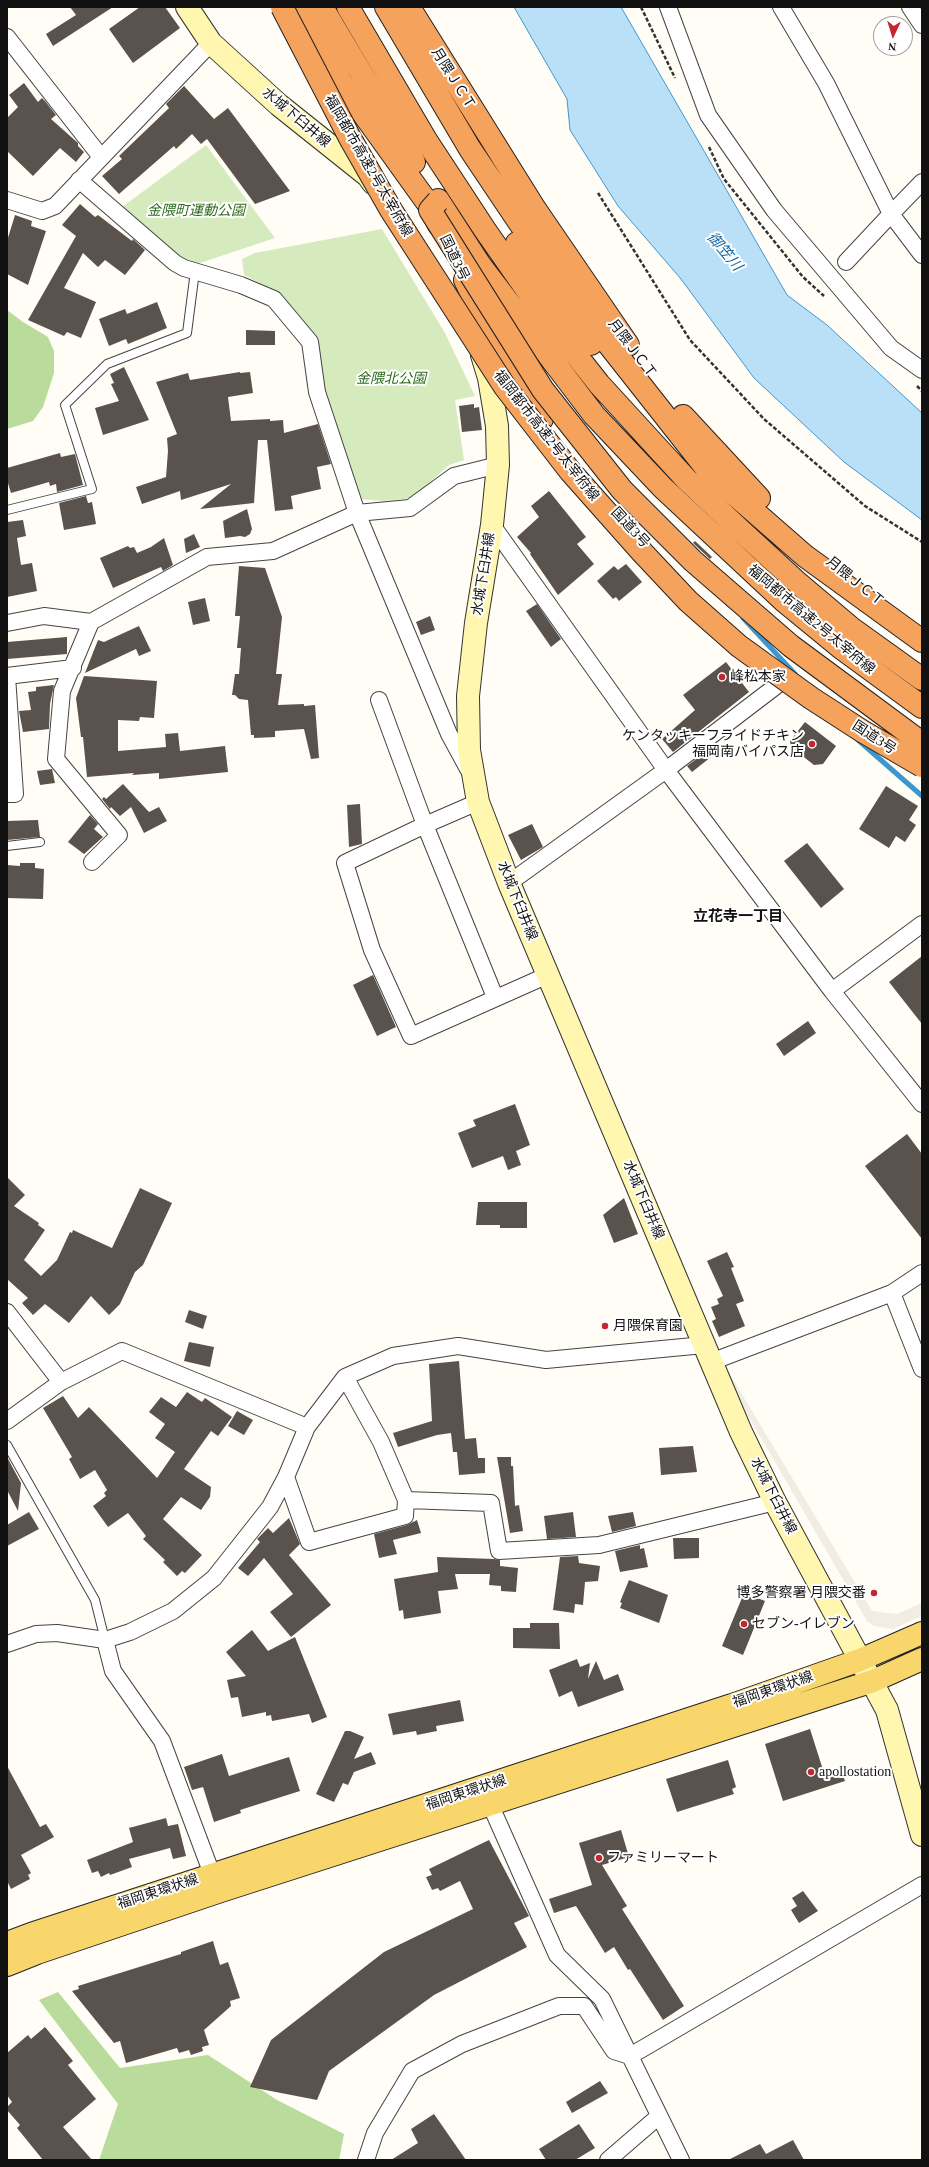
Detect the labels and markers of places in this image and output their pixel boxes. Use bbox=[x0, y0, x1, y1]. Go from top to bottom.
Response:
place label: 峰松本家 bbox=[730, 669, 786, 685]
marker: 峰松本家 bbox=[717, 672, 727, 682]
place label: ケンタッキーフライドチキン 福岡南バイパス店 bbox=[622, 728, 804, 760]
marker: ケンタッキーフライドチキン 福岡南バイパス店 bbox=[807, 739, 817, 749]
place label: 月隈保育園 bbox=[613, 1318, 683, 1334]
marker: 月隈保育園 bbox=[600, 1321, 610, 1331]
place label: 博多警察署 月隈交番 bbox=[737, 1585, 866, 1601]
marker: 博多警察署 月隈交番 bbox=[869, 1588, 879, 1598]
place label: セブン-イレブン bbox=[752, 1616, 855, 1632]
marker: セブン-イレブン bbox=[739, 1619, 749, 1629]
place label: apollostation bbox=[819, 1764, 891, 1780]
marker: apollostation bbox=[806, 1767, 816, 1777]
place label: ファミリーマート bbox=[607, 1850, 719, 1866]
marker: ファミリーマート bbox=[594, 1853, 604, 1863]

